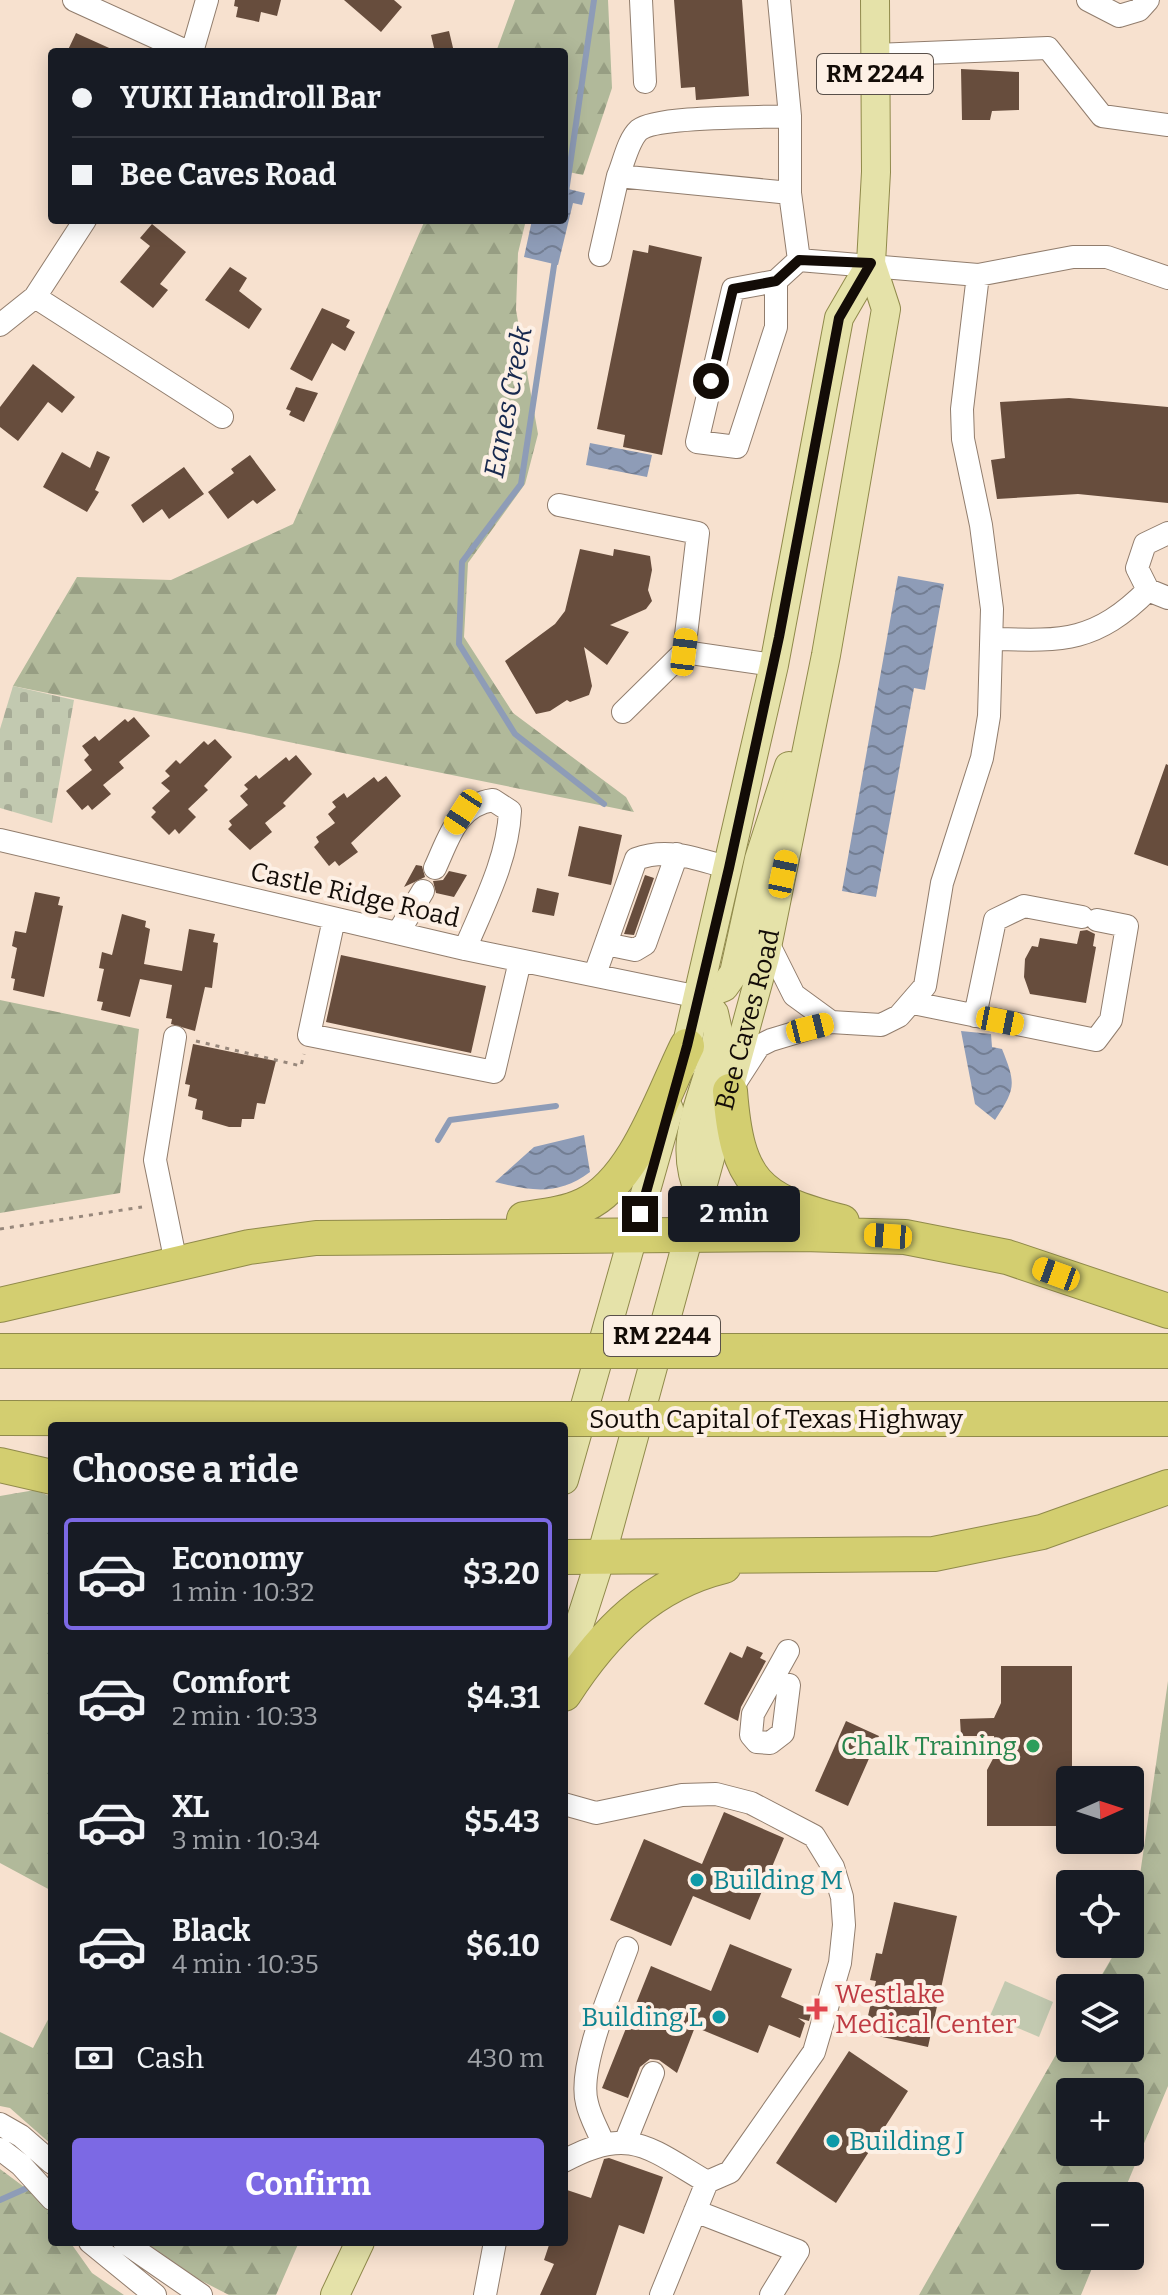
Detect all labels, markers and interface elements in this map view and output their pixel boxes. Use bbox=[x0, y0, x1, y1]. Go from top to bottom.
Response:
road number: RM 2244 bbox=[817, 54, 933, 94]
text: YUKI Handroll Bar bbox=[120, 80, 381, 116]
text: Bee Caves Road bbox=[120, 157, 336, 193]
water label: Eanes Creek bbox=[477, 323, 539, 480]
route start bbox=[693, 363, 729, 399]
car bbox=[669, 627, 699, 677]
car bbox=[440, 785, 486, 839]
car bbox=[766, 848, 800, 900]
street label: Castle Ridge Road bbox=[247, 856, 463, 934]
street label: Bee Caves Road bbox=[708, 926, 786, 1113]
car bbox=[974, 1005, 1026, 1037]
car bbox=[784, 1011, 836, 1045]
callout: 2 min bbox=[668, 1186, 800, 1242]
route end bbox=[622, 1196, 658, 1232]
text: 2 min bbox=[699, 1198, 769, 1229]
car bbox=[863, 1222, 913, 1250]
car bbox=[1029, 1255, 1083, 1293]
road number: RM 2244 bbox=[604, 1316, 720, 1356]
street label: South Capital of Texas Highway bbox=[589, 1404, 963, 1435]
text: Choose a ride bbox=[72, 1448, 299, 1492]
icon: car bbox=[76, 1538, 148, 1610]
text: Economy bbox=[172, 1541, 303, 1577]
text: $3.20 bbox=[463, 1556, 540, 1592]
text: 1 min · 10:32 bbox=[172, 1577, 314, 1608]
icon: car bbox=[76, 1662, 148, 1734]
text: Comfort bbox=[172, 1665, 290, 1701]
text: $4.31 bbox=[466, 1680, 540, 1716]
text: 2 min · 10:33 bbox=[172, 1701, 318, 1732]
place label: Chalk Training bbox=[841, 1731, 1017, 1762]
marker: Chalk Training bbox=[1024, 1737, 1042, 1755]
north arrow bbox=[1056, 1766, 1144, 1854]
map controls bbox=[1056, 1766, 1144, 2270]
icon: car bbox=[76, 1786, 148, 1858]
text: XL bbox=[172, 1789, 209, 1825]
text: $5.43 bbox=[464, 1804, 540, 1840]
text: 3 min · 10:34 bbox=[172, 1825, 320, 1856]
place label: Building M bbox=[713, 1865, 843, 1896]
button: locate bbox=[1056, 1870, 1144, 1958]
marker: Building M bbox=[688, 1871, 706, 1889]
icon: car bbox=[76, 1910, 148, 1982]
text: Black bbox=[172, 1913, 250, 1949]
text: $6.10 bbox=[466, 1928, 540, 1964]
text: 4 min · 10:35 bbox=[172, 1949, 319, 1980]
button: layers bbox=[1056, 1974, 1144, 2062]
place label: Westlake Medical Center bbox=[835, 1979, 1017, 2040]
marker: Westlake Medical Center bbox=[806, 1998, 828, 2020]
place label: Building L bbox=[582, 2002, 703, 2033]
marker: Building L bbox=[710, 2008, 728, 2026]
icon: cash bbox=[72, 2036, 116, 2080]
text: Cash bbox=[136, 2040, 204, 2076]
text: 430 m bbox=[467, 2043, 544, 2074]
button: + bbox=[1056, 2078, 1144, 2166]
place label: Building J bbox=[849, 2126, 965, 2157]
marker: Building J bbox=[824, 2132, 842, 2150]
button: Confirm bbox=[72, 2138, 544, 2230]
button: − bbox=[1056, 2182, 1144, 2270]

